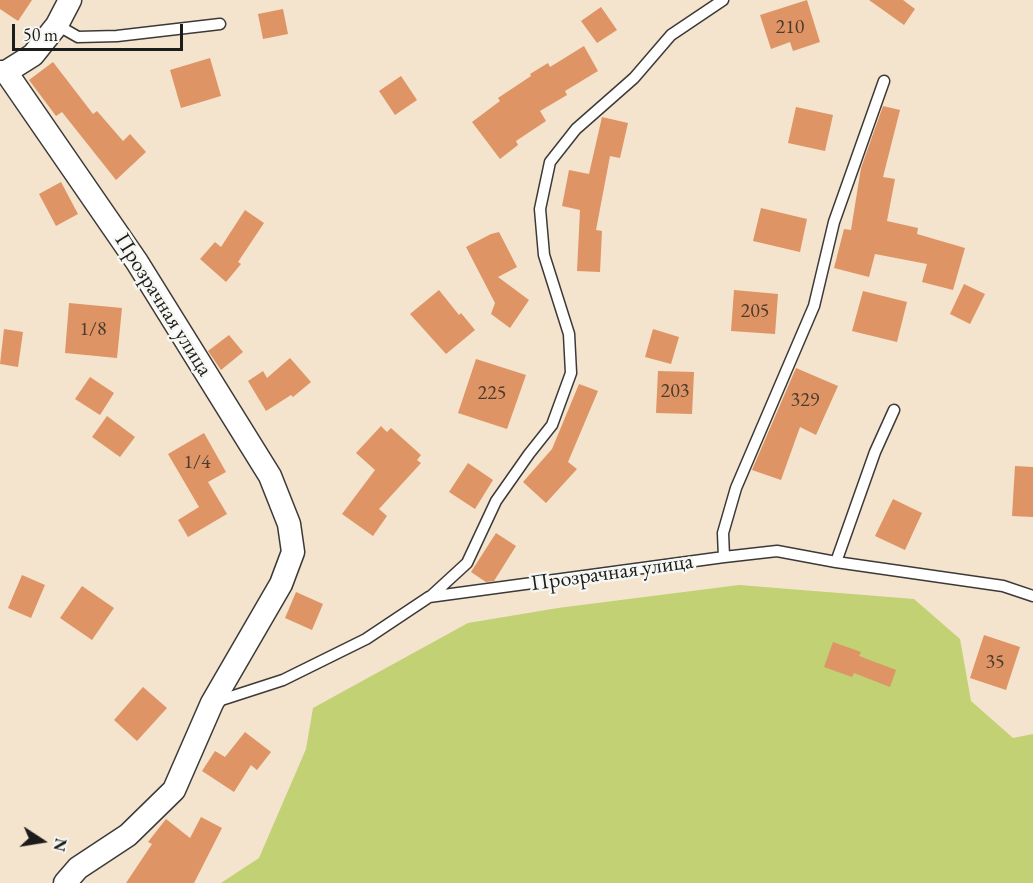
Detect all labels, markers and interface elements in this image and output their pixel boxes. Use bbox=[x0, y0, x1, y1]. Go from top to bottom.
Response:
scale bar bbox=[15, 12, 186, 50]
house number: 210 bbox=[776, 16, 804, 40]
text: 50 m bbox=[23, 23, 58, 46]
street label: Прозрачная улица bbox=[108, 229, 218, 381]
house number: 205 bbox=[741, 300, 769, 324]
house number: 1/8 bbox=[79, 318, 107, 342]
house number: 203 bbox=[661, 380, 689, 404]
house number: 225 bbox=[478, 382, 506, 406]
house number: 329 bbox=[791, 389, 819, 413]
house number: 1/4 bbox=[183, 451, 211, 475]
street label: Прозрачная улица bbox=[529, 549, 695, 597]
house number: 35 bbox=[985, 651, 1005, 675]
north arrow bbox=[12, 811, 72, 871]
text: N bbox=[48, 836, 72, 853]

